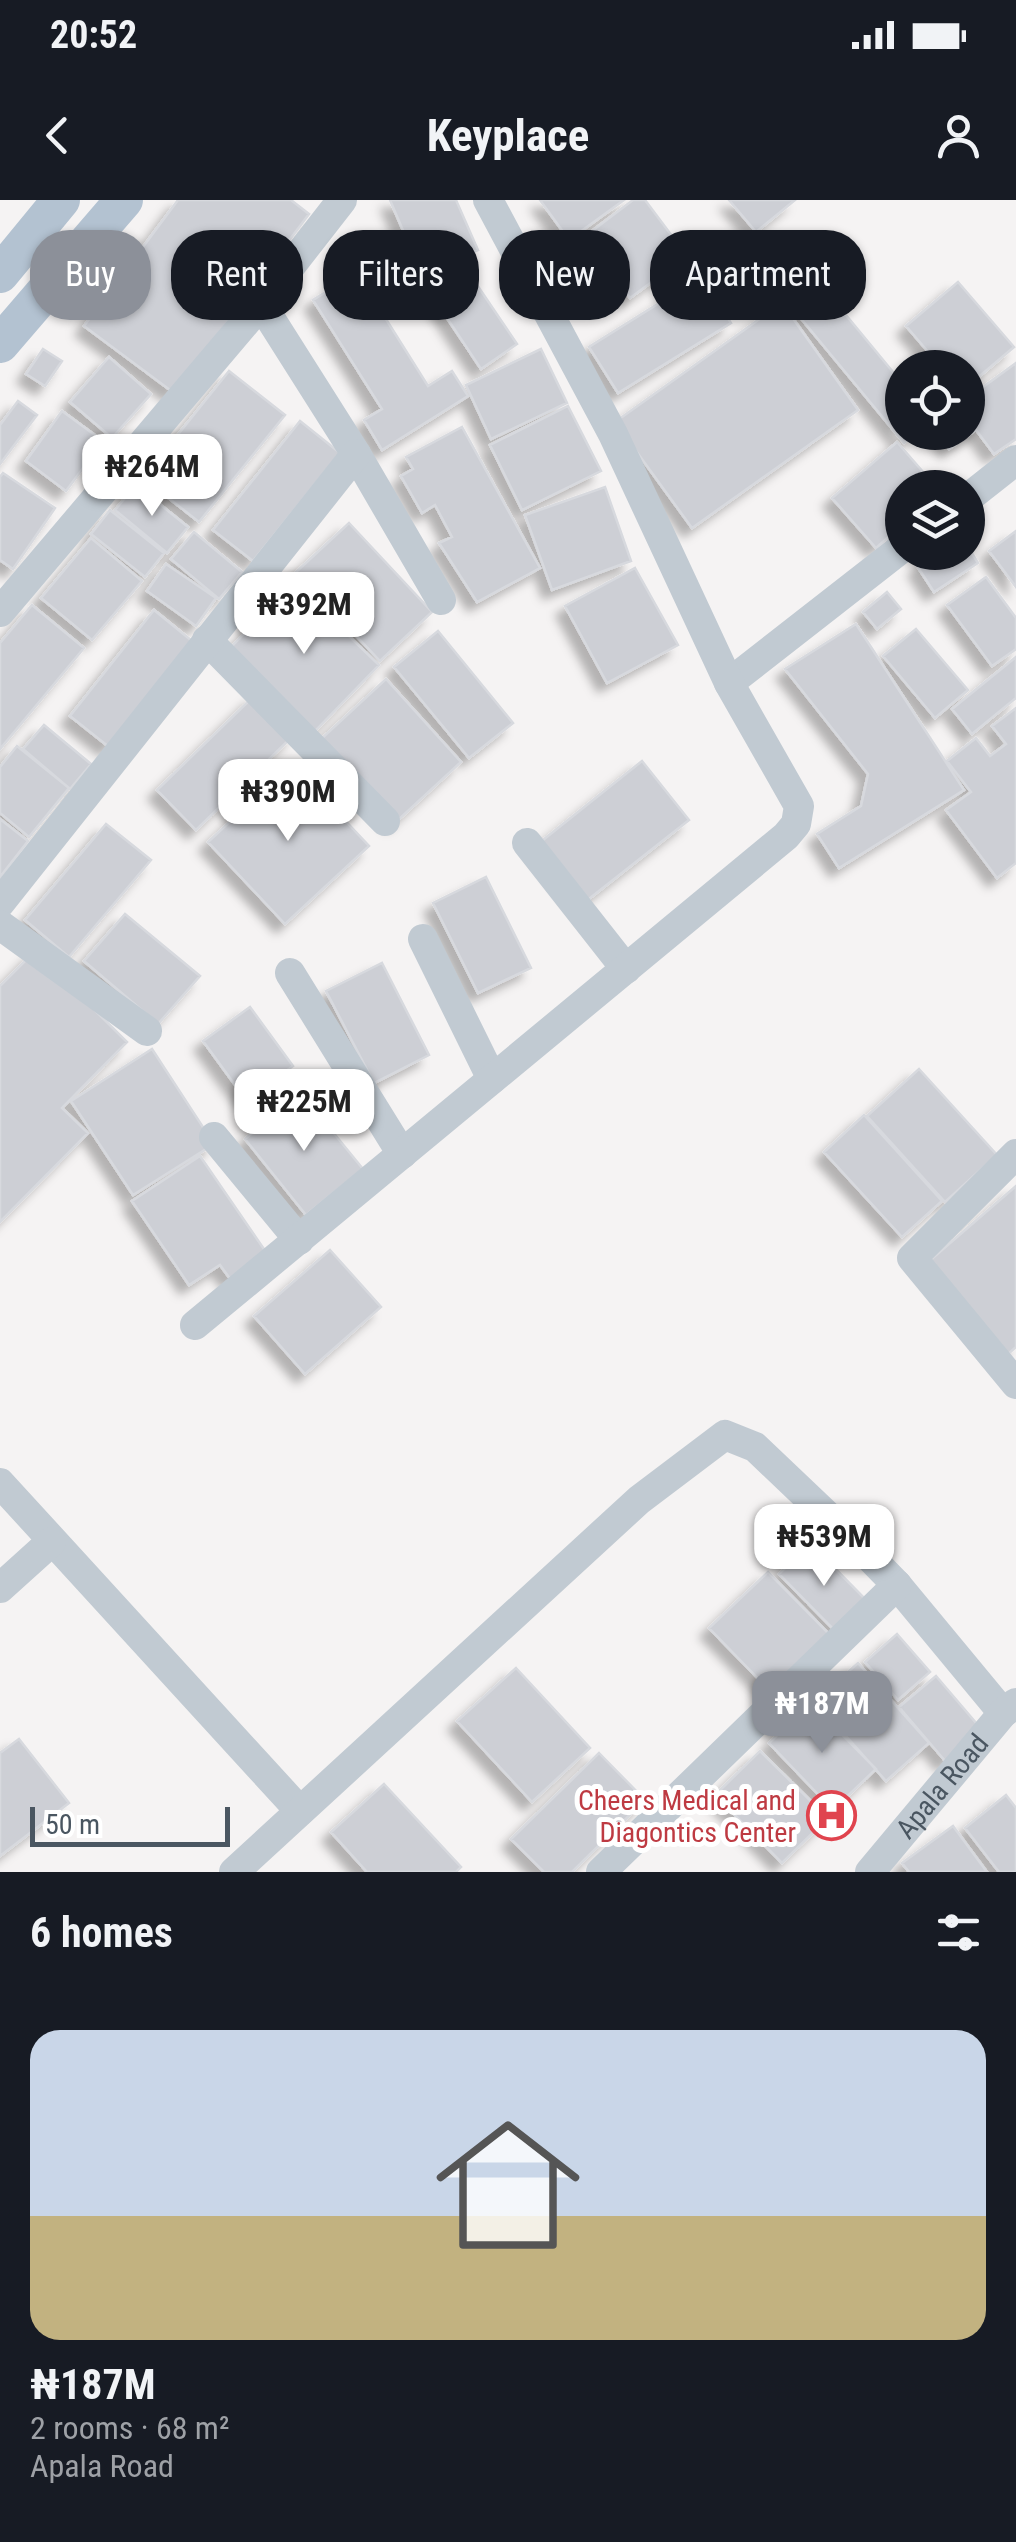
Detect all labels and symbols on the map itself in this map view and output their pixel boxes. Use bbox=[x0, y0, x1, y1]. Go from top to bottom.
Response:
pin: ₦264M bbox=[82, 434, 222, 519]
pin: ₦392M bbox=[234, 572, 374, 657]
pin: ₦390M bbox=[218, 759, 358, 844]
pin: ₦225M bbox=[234, 1069, 374, 1154]
pin: ₦539M bbox=[754, 1504, 894, 1589]
pin: ₦187M bbox=[752, 1671, 892, 1756]
street label: Apala Road bbox=[889, 1728, 995, 1845]
place label: Cheers Medical and Diagontics Center bbox=[578, 1784, 796, 1849]
hospital icon: Cheers Medical and Diagontics Center bbox=[805, 1790, 857, 1842]
scale bar bbox=[30, 1802, 230, 1846]

